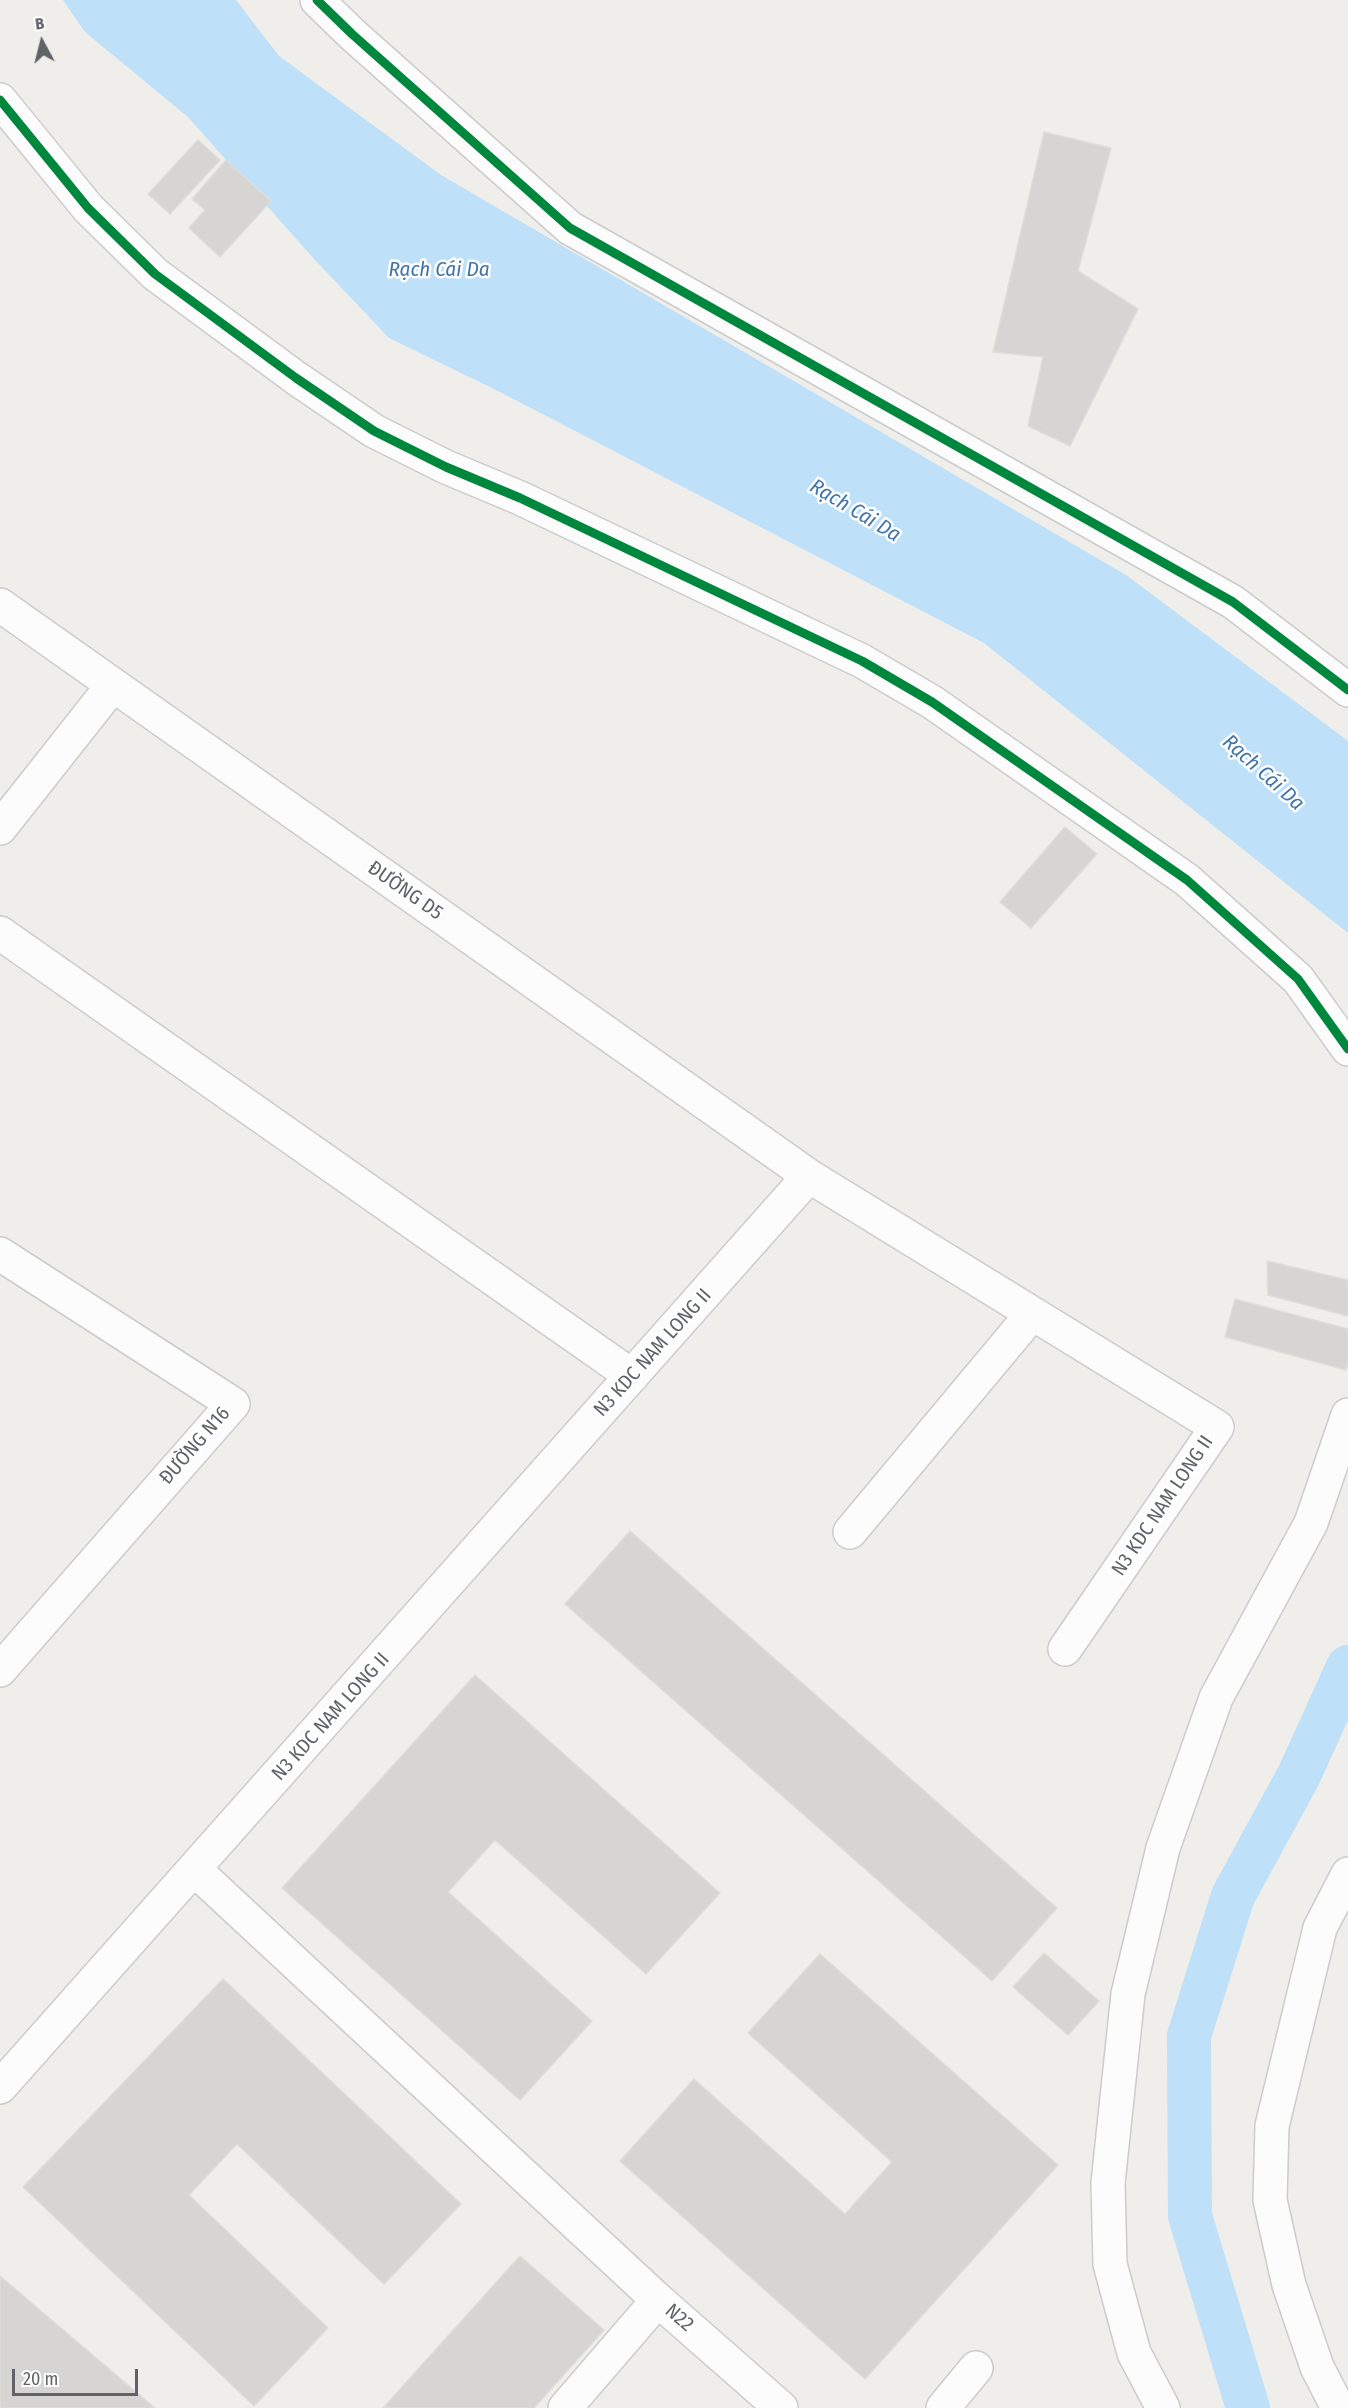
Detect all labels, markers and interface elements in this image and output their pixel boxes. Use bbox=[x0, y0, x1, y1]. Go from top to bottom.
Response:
north arrow bbox=[12, 12, 72, 72]
text: B bbox=[34, 14, 45, 34]
water label: Rạch Cái Da bbox=[388, 257, 490, 283]
water label: Rạch Cái Da bbox=[805, 474, 905, 548]
water label: Rạch Cái Da bbox=[1217, 730, 1309, 816]
street label: ĐƯỜNG D5 bbox=[363, 856, 447, 926]
street label: N3 KDC NAM LONG II bbox=[589, 1284, 717, 1422]
street label: ĐƯỜNG N16 bbox=[155, 1402, 235, 1490]
street label: N3 KDC NAM LONG II bbox=[1107, 1431, 1219, 1581]
street label: N3 KDC NAM LONG II bbox=[267, 1648, 395, 1786]
street label: N22 bbox=[660, 2299, 698, 2337]
scale bar bbox=[15, 2357, 141, 2395]
text: 20 m bbox=[23, 2368, 58, 2390]

